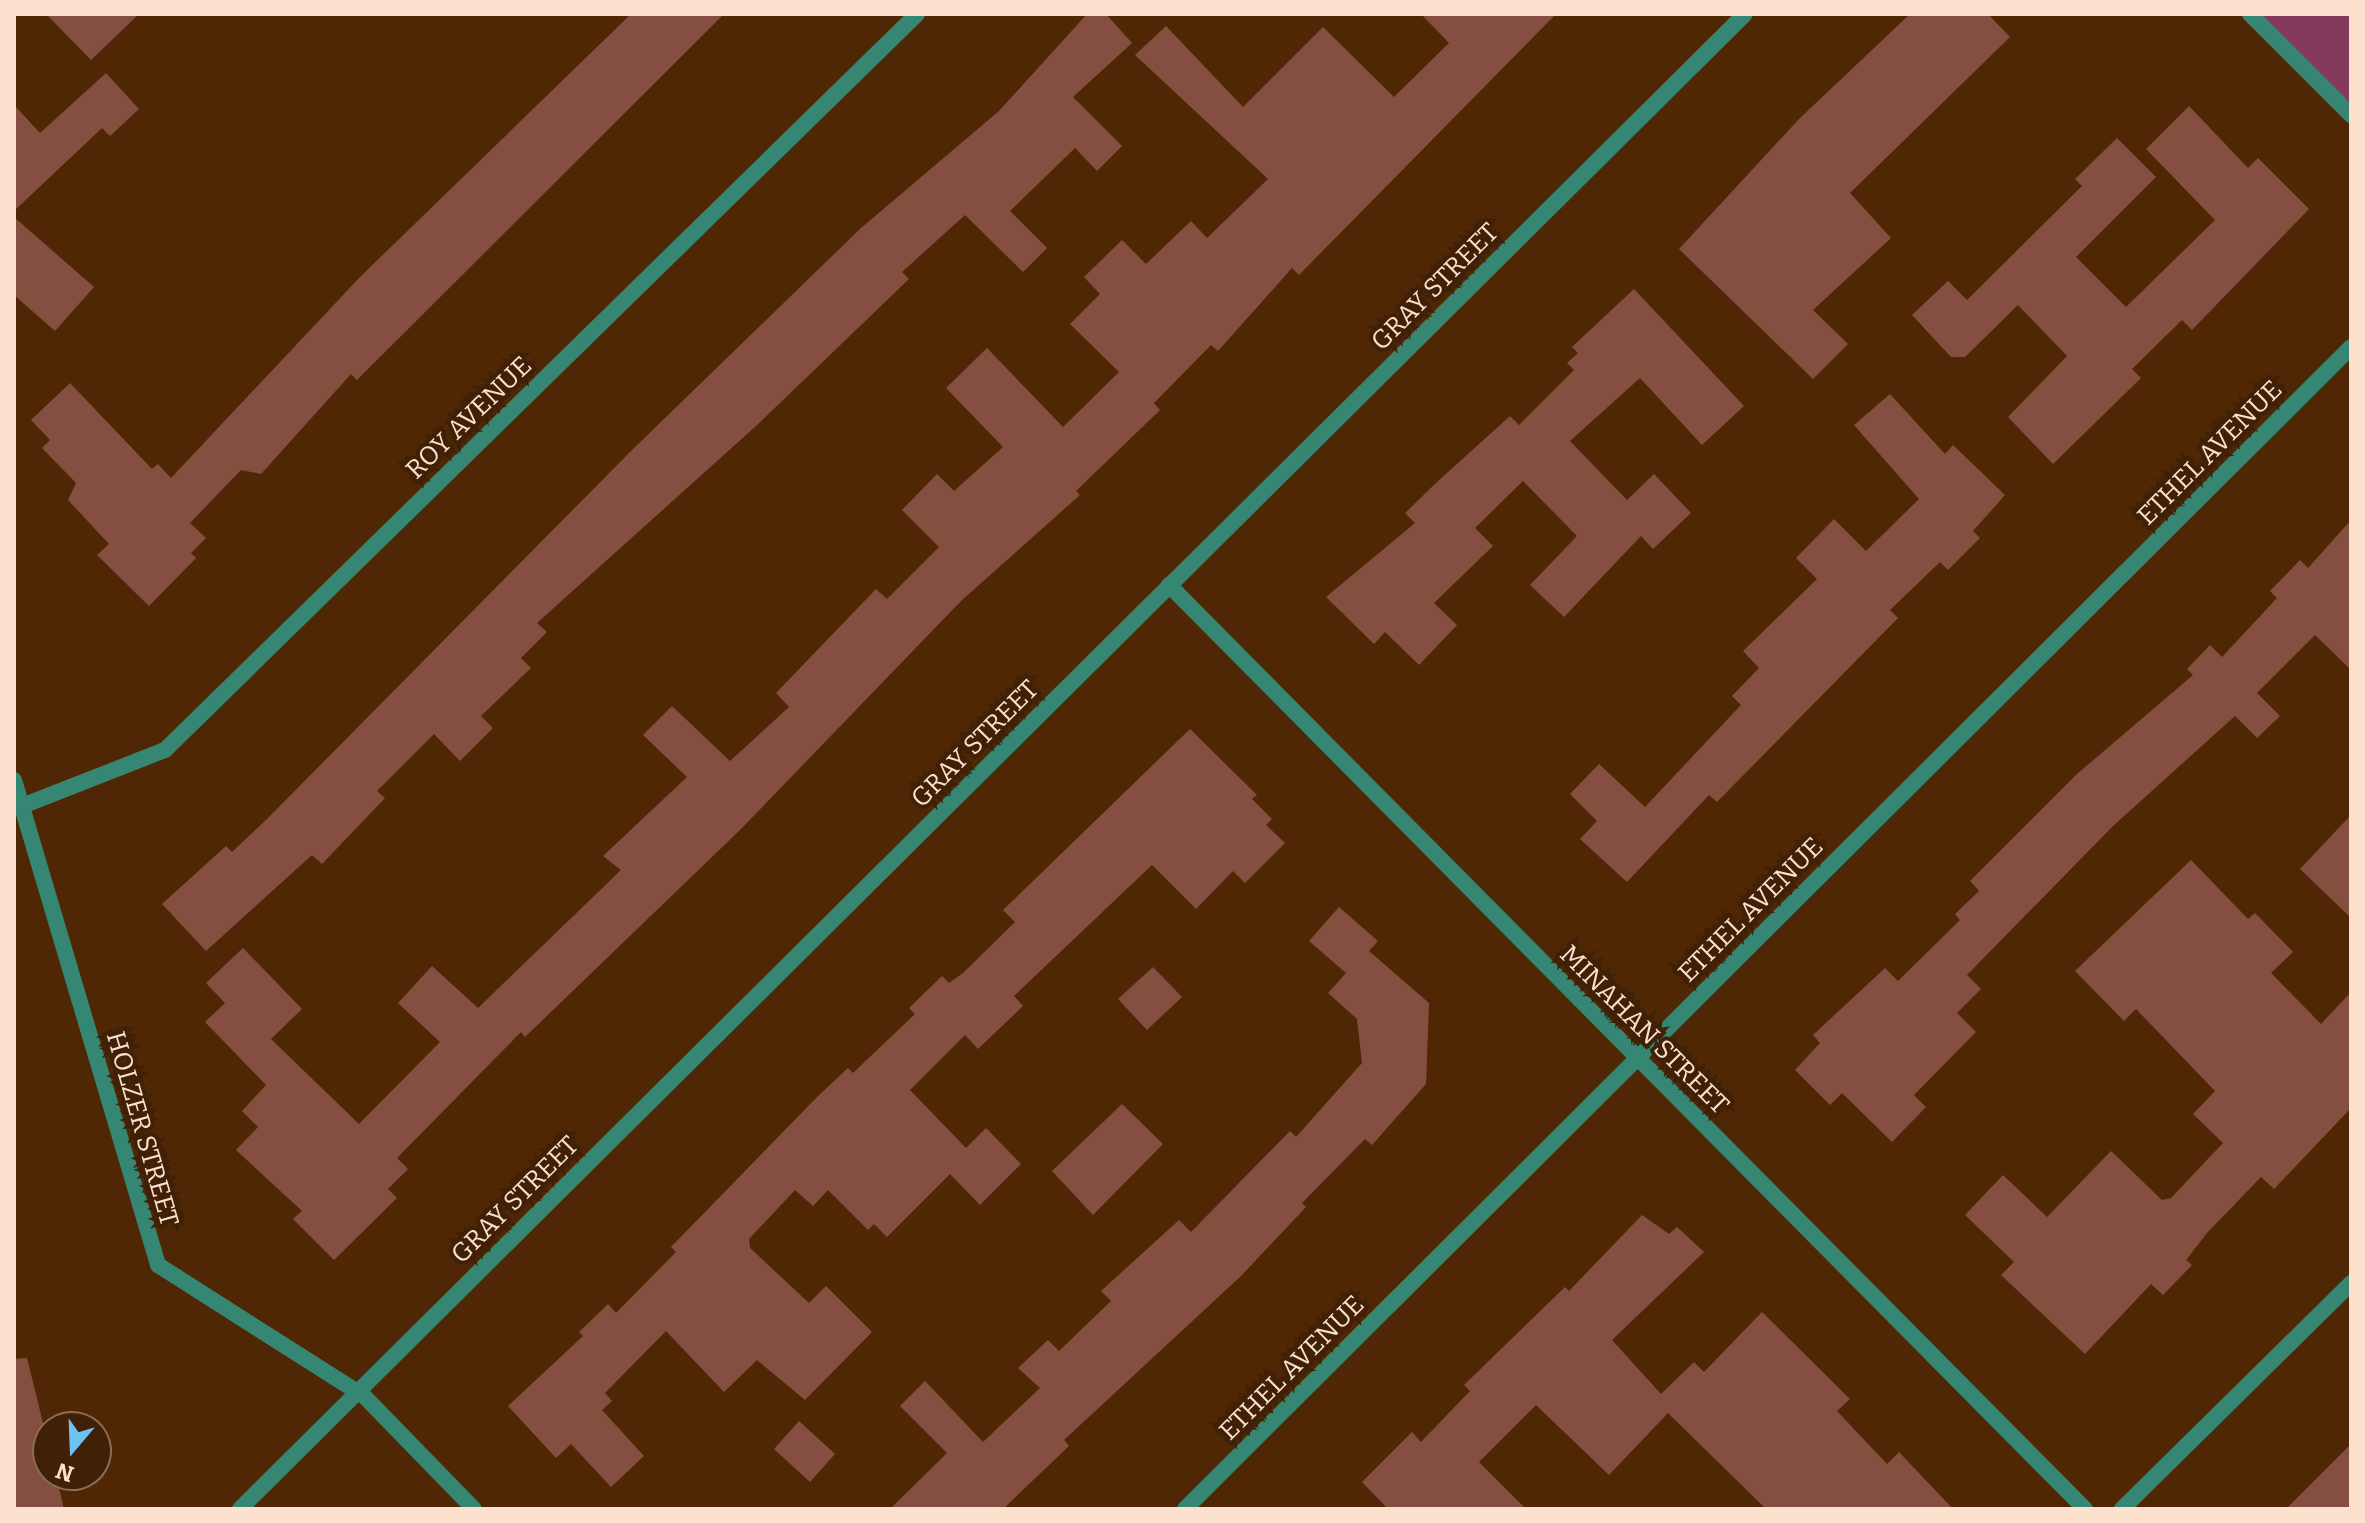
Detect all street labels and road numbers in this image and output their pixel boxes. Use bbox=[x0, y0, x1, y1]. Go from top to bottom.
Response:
street label: GRAY STREET bbox=[1365, 217, 1505, 357]
street label: ROY AVENUE bbox=[400, 350, 538, 486]
street label: ETHEL AVENUE bbox=[2131, 374, 2289, 532]
street label: GRAY STREET bbox=[905, 674, 1045, 814]
street label: ETHEL AVENUE bbox=[1672, 831, 1830, 989]
street label: MINAHAN STREET bbox=[1553, 939, 1735, 1121]
street label: HOLZER STREET bbox=[99, 1028, 185, 1230]
street label: GRAY STREET bbox=[445, 1130, 585, 1270]
street label: ETHEL AVENUE bbox=[1213, 1289, 1371, 1447]

